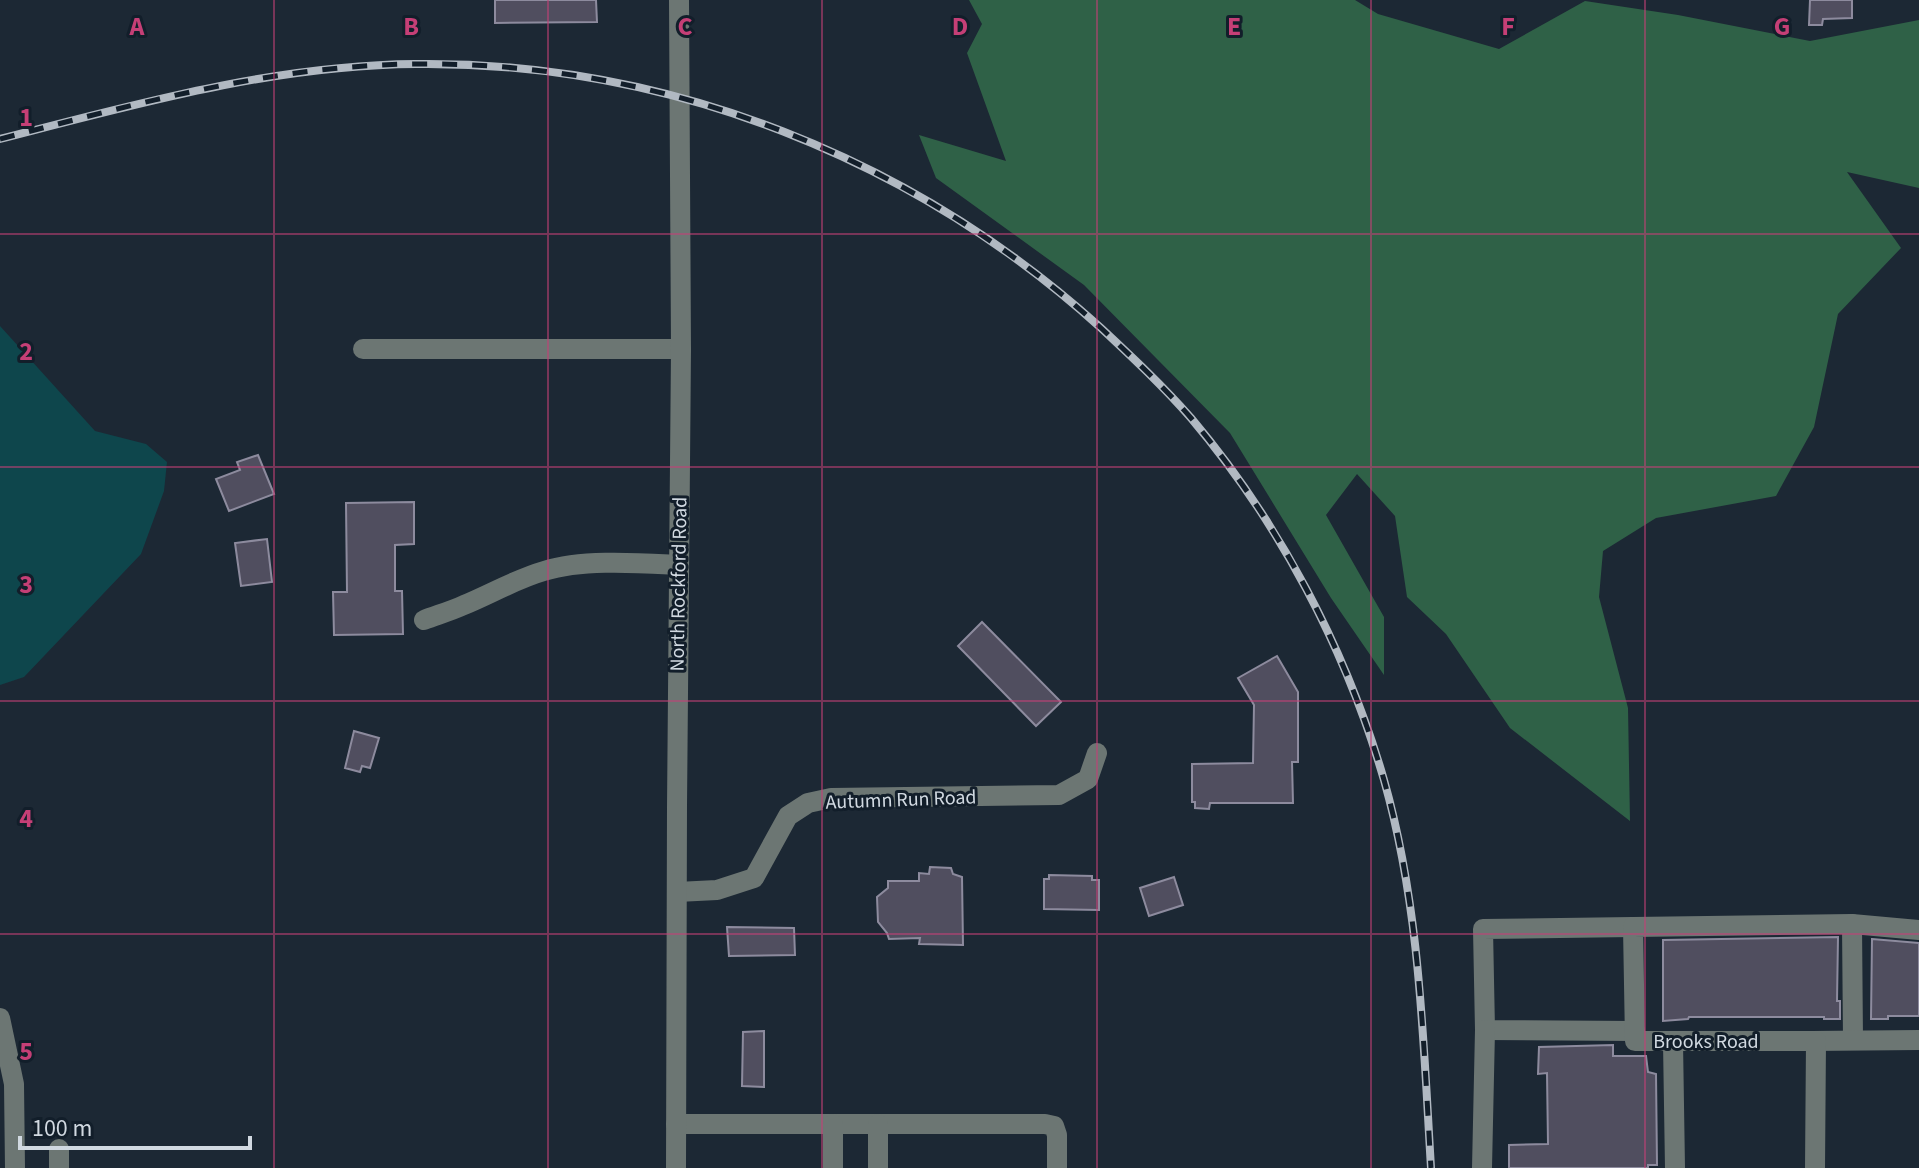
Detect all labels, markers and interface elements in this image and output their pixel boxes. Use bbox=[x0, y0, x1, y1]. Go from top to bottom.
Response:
text: A bbox=[129, 8, 146, 45]
text: B bbox=[403, 8, 419, 45]
text: C bbox=[677, 8, 693, 45]
text: D bbox=[952, 8, 968, 45]
text: E bbox=[1227, 8, 1241, 45]
text: F bbox=[1501, 8, 1515, 45]
text: G bbox=[1774, 8, 1790, 45]
text: 1 bbox=[19, 99, 33, 136]
text: 2 bbox=[19, 333, 33, 370]
street label: North Rockford Road bbox=[663, 496, 695, 672]
text: 3 bbox=[19, 566, 33, 603]
street label: Autumn Run Road bbox=[825, 783, 977, 817]
text: 4 bbox=[19, 800, 33, 837]
street label: Brooks Road bbox=[1653, 1028, 1759, 1056]
text: 5 bbox=[19, 1033, 33, 1070]
scale bar bbox=[20, 1100, 250, 1150]
text: 100 m bbox=[32, 1111, 92, 1146]

